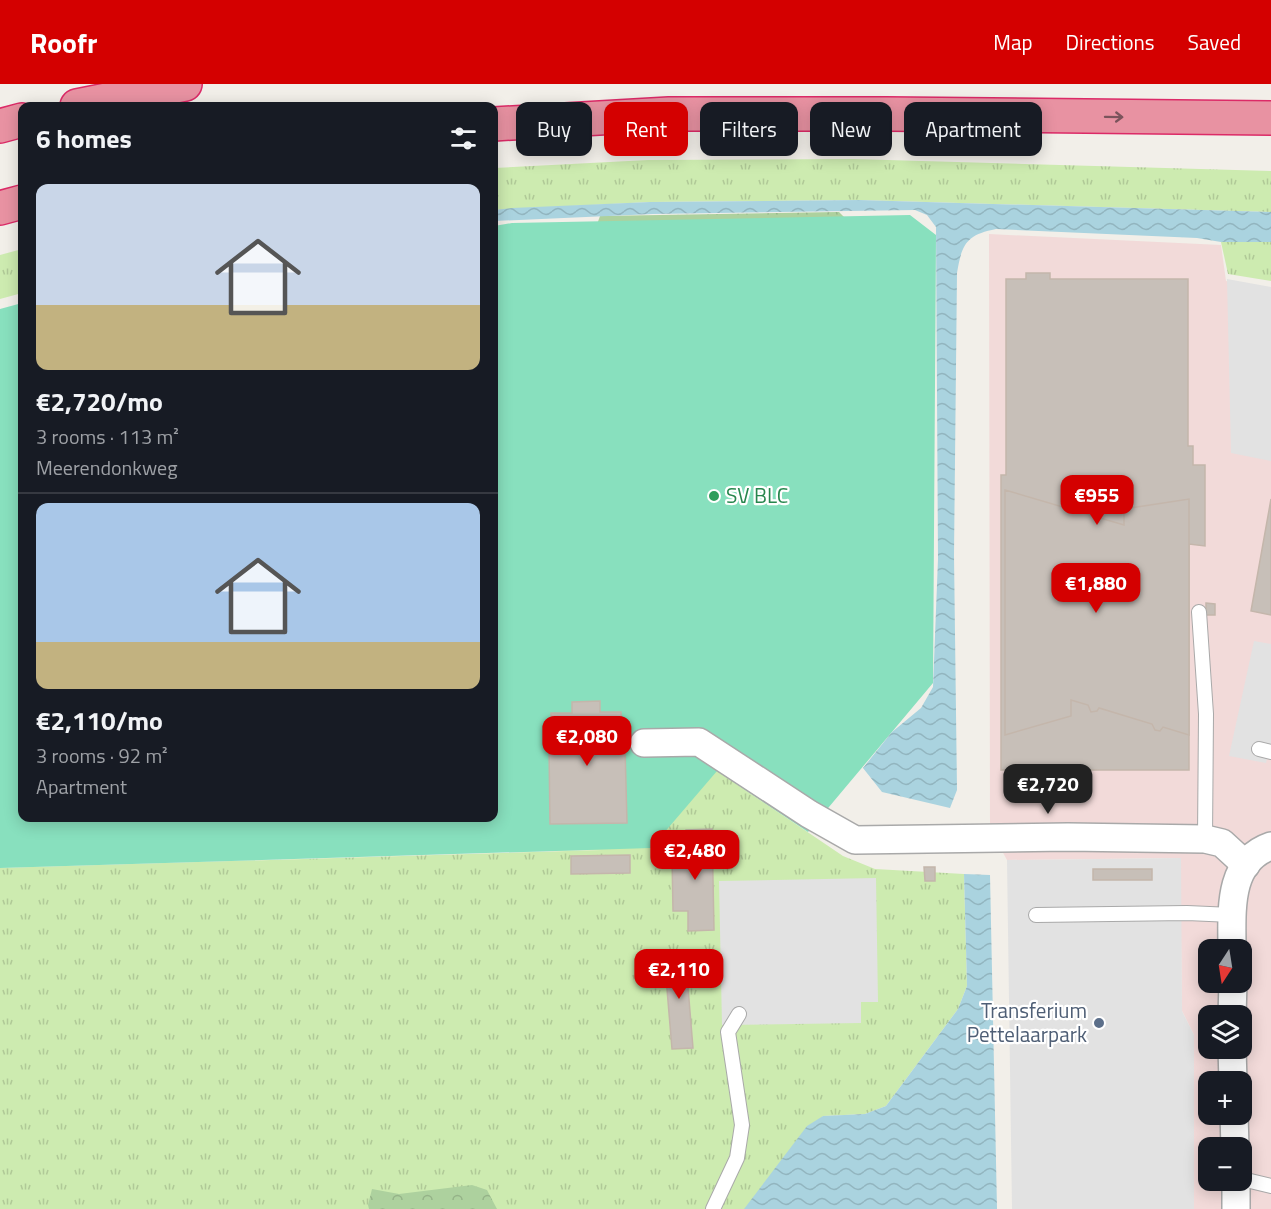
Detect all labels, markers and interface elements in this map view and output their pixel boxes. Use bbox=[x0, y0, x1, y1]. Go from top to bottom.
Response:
text: Roofr bbox=[30, 21, 97, 64]
text: Map bbox=[993, 26, 1033, 58]
text: Directions bbox=[1066, 26, 1155, 58]
text: Saved bbox=[1188, 26, 1241, 58]
chip: Buy bbox=[516, 102, 592, 156]
chip: Rent bbox=[604, 102, 688, 156]
chip: Filters bbox=[700, 102, 798, 156]
chip: New bbox=[810, 102, 892, 156]
chip: Apartment bbox=[904, 102, 1042, 156]
one-way arrow bbox=[1103, 111, 1123, 122]
text: 6 homes bbox=[36, 119, 132, 158]
icon: filters bbox=[447, 122, 480, 155]
icon: home bbox=[204, 223, 312, 331]
text: €2,720/mo bbox=[36, 382, 163, 421]
text: 3 rooms · 113 m² bbox=[36, 421, 179, 452]
text: Meerendonkweg bbox=[36, 452, 177, 483]
pin: €955 bbox=[1061, 475, 1133, 526]
place label: SV BLC bbox=[726, 479, 788, 511]
text: €955 bbox=[1075, 479, 1119, 510]
marker: SV BLC bbox=[707, 489, 721, 503]
icon: home bbox=[204, 542, 312, 650]
pin: €1,880 bbox=[1047, 563, 1145, 614]
text: €1,880 bbox=[1065, 567, 1127, 598]
text: €2,110/mo bbox=[36, 701, 163, 740]
pin: €2,080 bbox=[538, 716, 636, 767]
text: €2,080 bbox=[556, 720, 618, 751]
text: 3 rooms · 92 m² bbox=[36, 740, 168, 771]
pin: €2,720 bbox=[999, 764, 1097, 815]
text: €2,720 bbox=[1017, 768, 1079, 799]
text: Apartment bbox=[36, 771, 127, 802]
pin: €2,480 bbox=[646, 830, 744, 881]
text: €2,480 bbox=[664, 834, 726, 865]
north arrow bbox=[1198, 939, 1252, 993]
map controls bbox=[1198, 939, 1252, 1191]
pin: €2,110 bbox=[630, 949, 728, 1000]
text: €2,110 bbox=[648, 953, 710, 984]
place label: Transferium Pettelaarpark bbox=[967, 994, 1087, 1050]
button: layers bbox=[1198, 1005, 1252, 1059]
marker: Transferium Pettelaarpark bbox=[1092, 1016, 1106, 1030]
button: + bbox=[1198, 1071, 1252, 1125]
button: − bbox=[1198, 1137, 1252, 1191]

